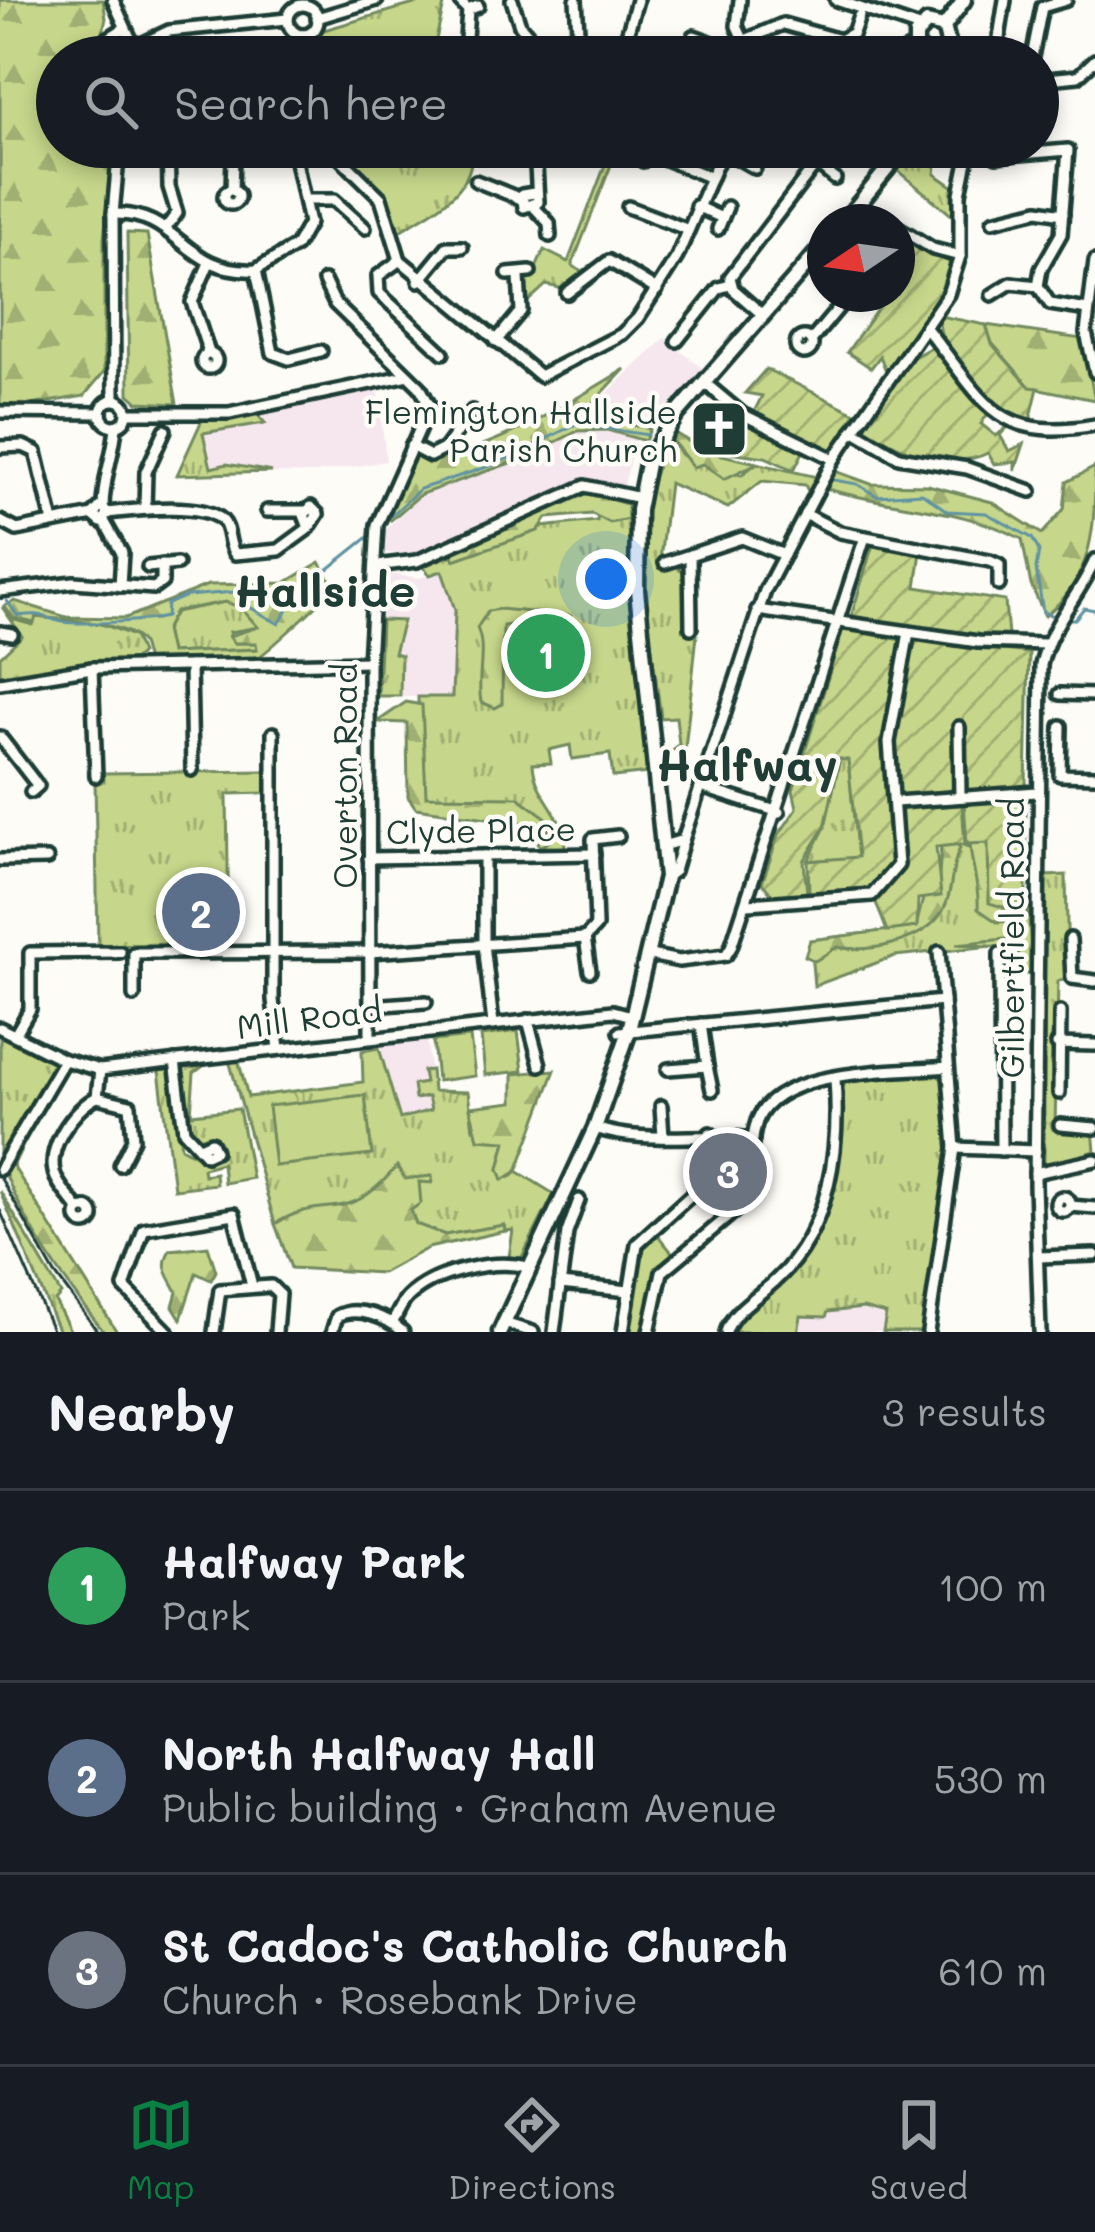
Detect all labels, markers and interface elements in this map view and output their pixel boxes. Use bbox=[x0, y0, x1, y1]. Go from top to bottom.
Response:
search box bbox=[36, 36, 1059, 168]
icon: search bbox=[78, 69, 144, 135]
text: Search here bbox=[174, 73, 448, 131]
north arrow bbox=[807, 204, 915, 312]
place label: Flemington Hallside Parish Church bbox=[365, 389, 677, 470]
church icon: Flemington Hallside Parish Church bbox=[688, 398, 750, 460]
your location bbox=[576, 549, 636, 609]
district label: Hallside bbox=[234, 560, 416, 618]
pin: 1 bbox=[507, 608, 585, 698]
street label: Overton Road bbox=[322, 663, 365, 889]
district label: Halfway bbox=[656, 734, 838, 793]
street label: Gilbertfield Road bbox=[989, 798, 1032, 1078]
street label: Clyde Place bbox=[386, 806, 576, 853]
pin: 2 bbox=[162, 867, 240, 957]
street label: Mill Road bbox=[234, 987, 384, 1047]
pin: 3 bbox=[689, 1127, 767, 1217]
text: Nearby bbox=[48, 1377, 235, 1444]
text: 3 results bbox=[882, 1385, 1047, 1436]
text: Halfway Park bbox=[162, 1531, 466, 1589]
text: 1 bbox=[78, 1560, 96, 1611]
text: 100 m bbox=[938, 1560, 1047, 1611]
text: Park bbox=[162, 1589, 250, 1640]
text: North Halfway Hall bbox=[162, 1723, 596, 1781]
text: 2 bbox=[76, 1752, 98, 1803]
text: 530 m bbox=[934, 1752, 1047, 1803]
text: Public building · Graham Avenue bbox=[162, 1781, 777, 1832]
text: St Cadoc's Catholic Church bbox=[162, 1915, 788, 1973]
text: 3 bbox=[75, 1944, 99, 1995]
text: 610 m bbox=[938, 1944, 1047, 1995]
text: Church · Rosebank Drive bbox=[162, 1973, 638, 2024]
tab: Map bbox=[127, 2092, 194, 2207]
tab: Directions bbox=[448, 2092, 616, 2207]
tab: Saved bbox=[870, 2092, 968, 2207]

